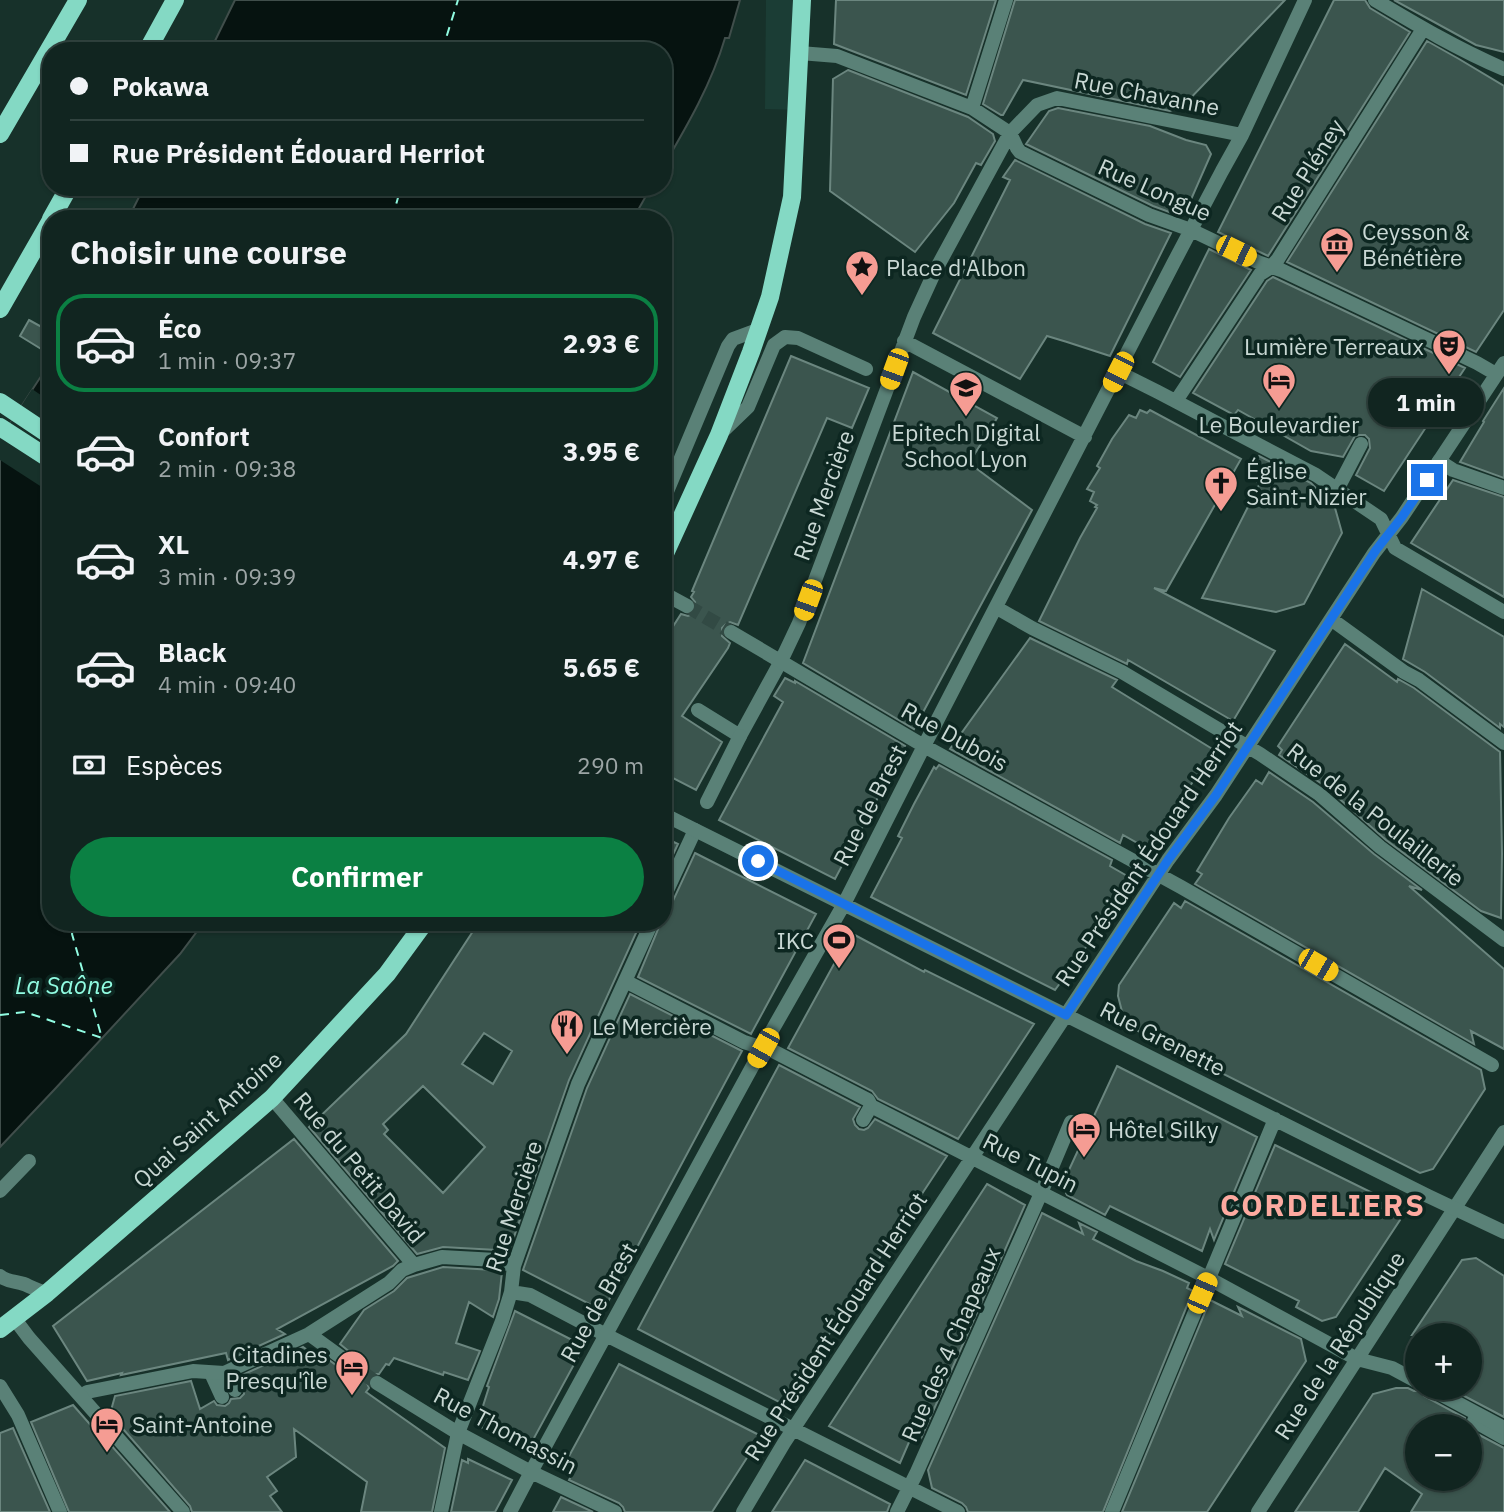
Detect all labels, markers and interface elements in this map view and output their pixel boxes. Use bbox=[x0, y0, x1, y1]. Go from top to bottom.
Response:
street label: Rue Chavanne bbox=[1072, 64, 1222, 122]
text: Pokawa bbox=[112, 69, 209, 103]
street label: Rue Pléney bbox=[1264, 113, 1351, 227]
text: Rue Président Édouard Herriot bbox=[112, 136, 485, 170]
street label: Rue Longue bbox=[1094, 151, 1216, 227]
place label: Ceysson & Bénétière bbox=[1362, 216, 1470, 272]
museum icon: Ceysson & Bénétière bbox=[1318, 225, 1356, 274]
text: Choisir une course bbox=[70, 231, 347, 273]
car bbox=[1213, 232, 1260, 270]
place icon: Place d'Albon bbox=[843, 248, 881, 297]
place label: Place d'Albon bbox=[886, 252, 1026, 282]
text: Éco bbox=[158, 311, 202, 345]
icon: car bbox=[74, 312, 137, 375]
text: 2.93 € bbox=[563, 326, 640, 360]
theatre icon: Lumière Terreaux bbox=[1430, 327, 1468, 376]
place label: Lumière Terreaux bbox=[1244, 331, 1424, 361]
text: 1 min · 09:37 bbox=[158, 345, 296, 375]
car bbox=[877, 346, 912, 392]
car bbox=[1100, 349, 1137, 395]
hotel icon: Le Boulevardier bbox=[1260, 361, 1298, 410]
school or university icon: Epitech Digital School Lyon bbox=[947, 369, 985, 418]
callout: 1 min bbox=[1369, 378, 1485, 428]
text: 1 min bbox=[1396, 387, 1456, 417]
place label: Le Boulevardier bbox=[1199, 409, 1360, 439]
place label: Epitech Digital School Lyon bbox=[892, 417, 1040, 473]
text: Confort bbox=[158, 419, 250, 453]
icon: car bbox=[74, 420, 137, 483]
street label: Rue Mercière bbox=[786, 426, 860, 564]
text: 3.95 € bbox=[563, 434, 640, 468]
text: 2 min · 09:38 bbox=[158, 453, 296, 483]
place label: Église Saint-Nizier bbox=[1246, 455, 1367, 511]
church icon: Église Saint-Nizier bbox=[1202, 464, 1240, 513]
route end bbox=[1411, 464, 1443, 496]
text: XL bbox=[158, 527, 189, 561]
icon: car bbox=[74, 528, 137, 591]
text: 4.97 € bbox=[563, 542, 640, 576]
text: 3 min · 09:39 bbox=[158, 561, 296, 591]
car bbox=[791, 577, 826, 623]
text: Black bbox=[158, 635, 226, 669]
icon: car bbox=[74, 636, 137, 699]
text: 5.65 € bbox=[563, 650, 640, 684]
text: 4 min · 09:40 bbox=[158, 669, 296, 699]
street label: Rue Dubois bbox=[896, 694, 1014, 778]
street label: Rue Président Édouard Herriot bbox=[1048, 714, 1248, 992]
street label: Rue de la Poulaillerie bbox=[1281, 735, 1471, 893]
street label: Rue de Brest bbox=[826, 739, 912, 871]
icon: cash bbox=[70, 746, 108, 784]
text: Espèces bbox=[126, 748, 223, 782]
text: 290 m bbox=[577, 750, 644, 780]
button: Confirmer bbox=[70, 837, 644, 917]
route start bbox=[742, 845, 774, 877]
sports icon: IKC bbox=[820, 921, 858, 970]
place label: IKC bbox=[777, 925, 814, 955]
car bbox=[1295, 945, 1342, 985]
water label: La Saône bbox=[15, 969, 113, 1001]
street label: Rue Grenette bbox=[1095, 994, 1231, 1082]
restaurant icon: Le Mercière bbox=[548, 1007, 586, 1056]
place label: Le Mercière bbox=[592, 1011, 712, 1041]
car bbox=[744, 1025, 783, 1071]
street label: Quai Saint Antoine bbox=[126, 1044, 288, 1194]
street label: Rue du Petit David bbox=[288, 1085, 432, 1249]
hotel icon: Hôtel Silky bbox=[1065, 1110, 1103, 1159]
place label: Hôtel Silky bbox=[1108, 1114, 1219, 1144]
street label: Rue Tupin bbox=[978, 1125, 1084, 1199]
street label: Rue Mercière bbox=[478, 1137, 548, 1275]
district label: CORDELIERS bbox=[1220, 1185, 1426, 1224]
street label: Rue Président Édouard Herriot bbox=[737, 1186, 933, 1466]
street label: Rue de Brest bbox=[553, 1237, 643, 1367]
street label: Rue des 4 Chapeaux bbox=[894, 1242, 1007, 1446]
street label: Rue de la République bbox=[1267, 1245, 1411, 1445]
car bbox=[1185, 1270, 1220, 1316]
map controls bbox=[1405, 1323, 1482, 1491]
button: + bbox=[1405, 1323, 1482, 1400]
place label: Citadines Presqu'île bbox=[226, 1339, 328, 1395]
hotel icon: Citadines Presqu'île bbox=[333, 1348, 371, 1397]
street label: Rue Thomassin bbox=[429, 1380, 583, 1480]
hotel icon: Saint-Antoine bbox=[88, 1405, 126, 1454]
place label: Saint-Antoine bbox=[132, 1409, 273, 1439]
button: − bbox=[1405, 1414, 1482, 1491]

